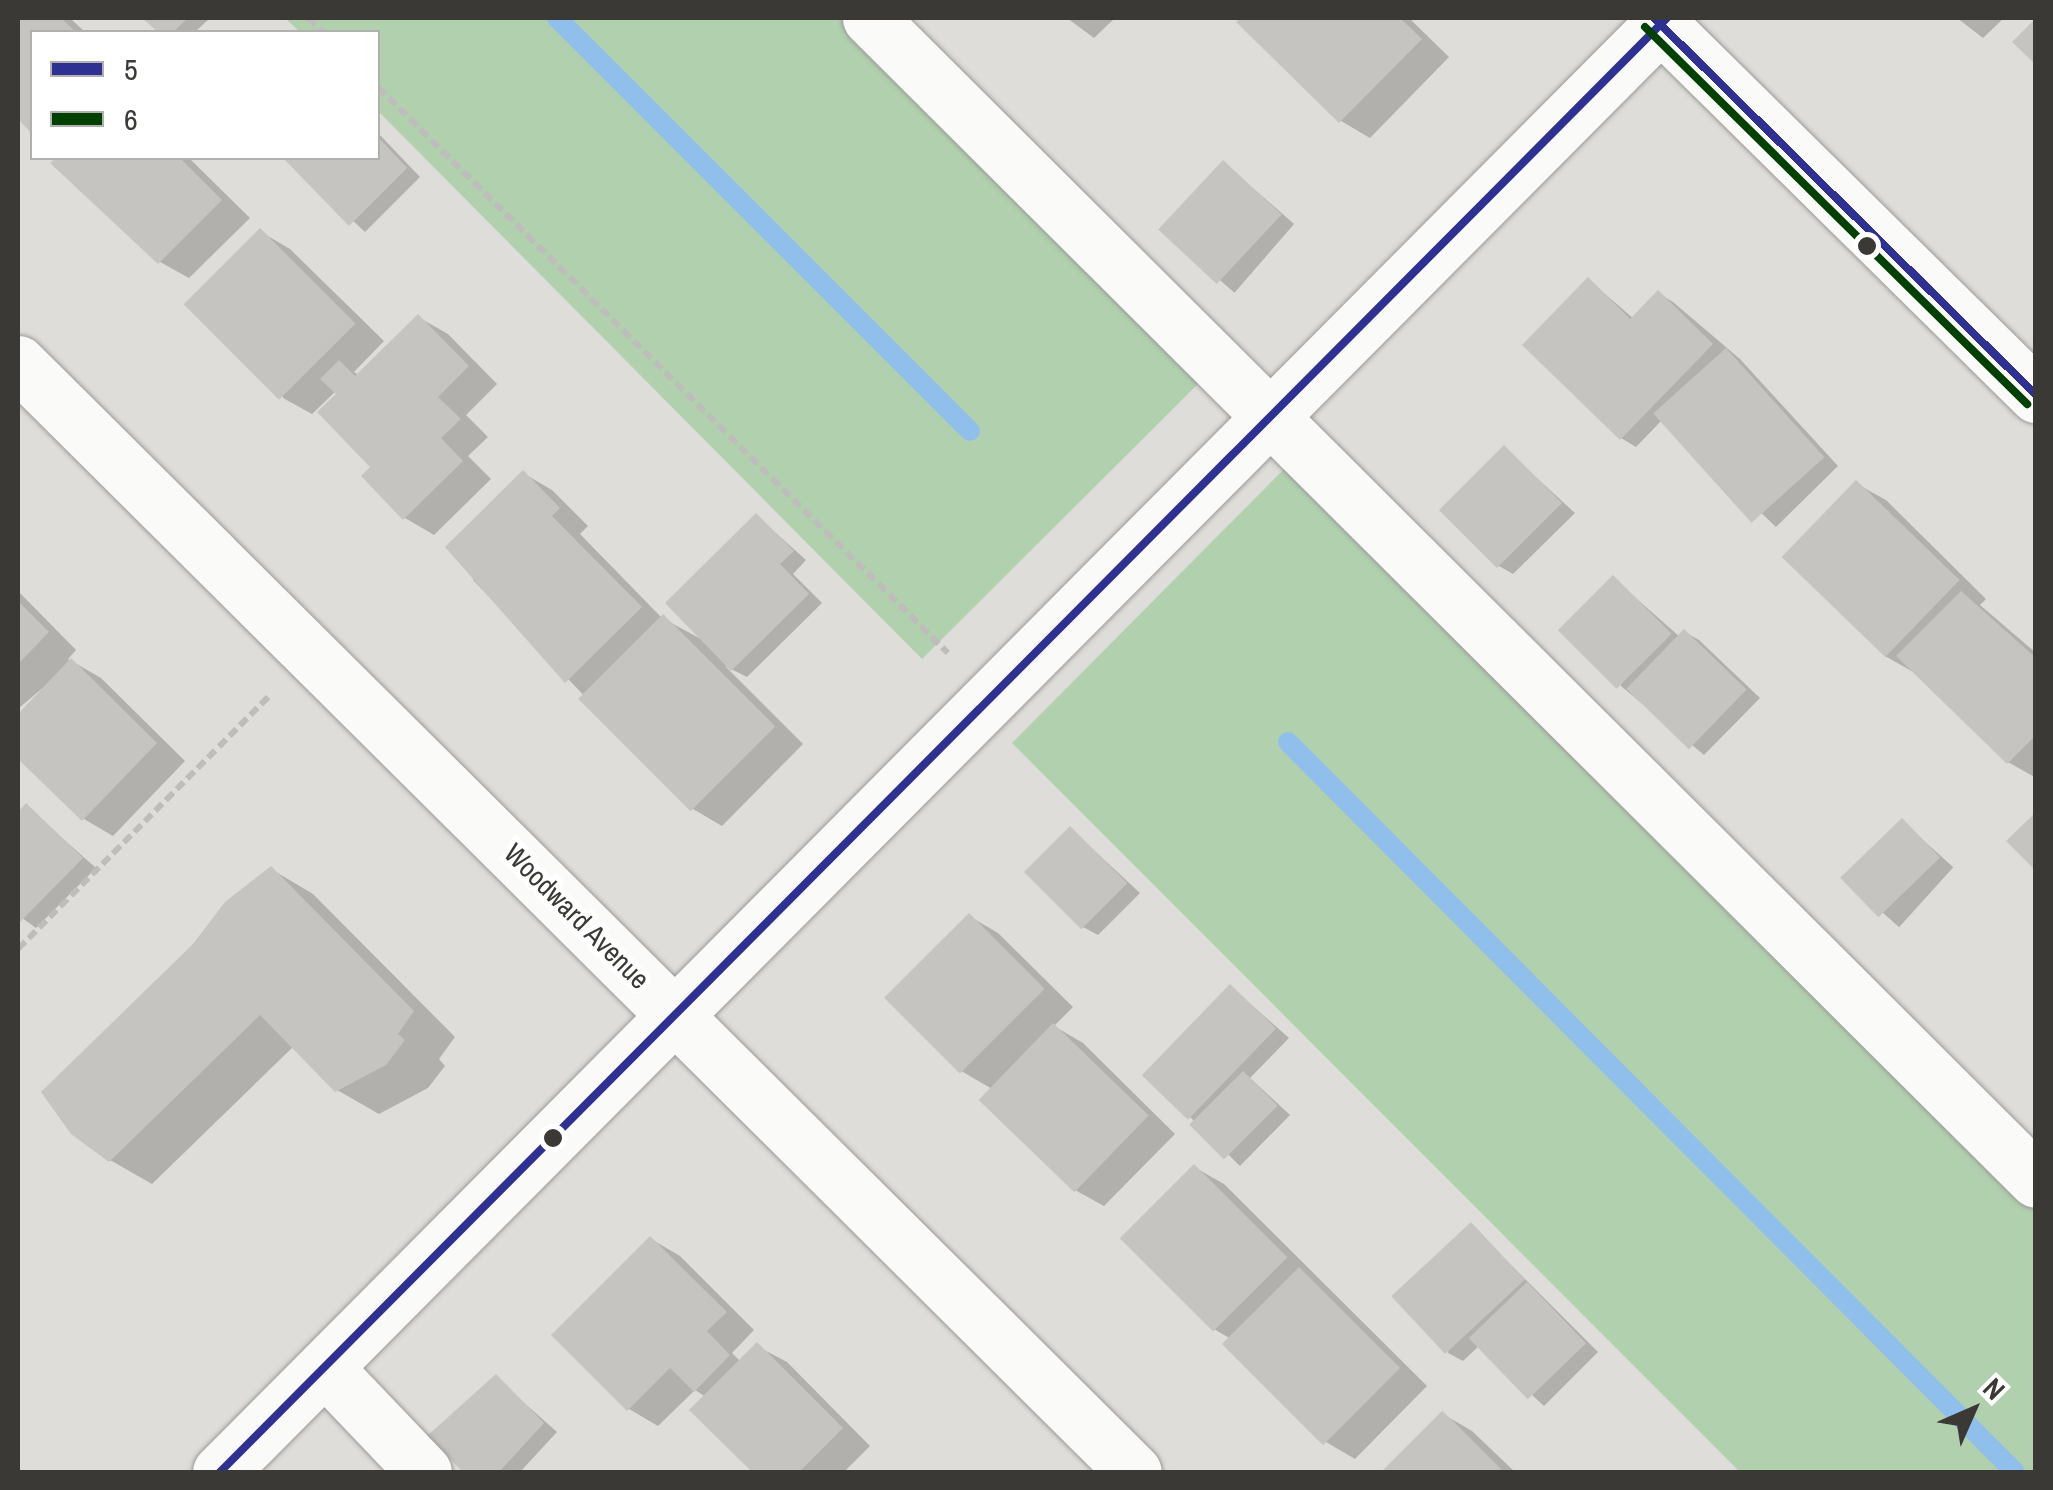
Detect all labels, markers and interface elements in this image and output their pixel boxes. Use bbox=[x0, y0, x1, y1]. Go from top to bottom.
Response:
legend bbox=[30, 30, 380, 160]
text: 5 bbox=[124, 49, 138, 89]
text: 6 bbox=[124, 99, 138, 139]
unlabelled marker bbox=[1857, 236, 1877, 256]
street label: Woodward Avenue bbox=[497, 836, 657, 996]
unlabelled marker bbox=[543, 1128, 563, 1148]
north arrow bbox=[1923, 1360, 2023, 1460]
text: N bbox=[1975, 1369, 2014, 1408]

